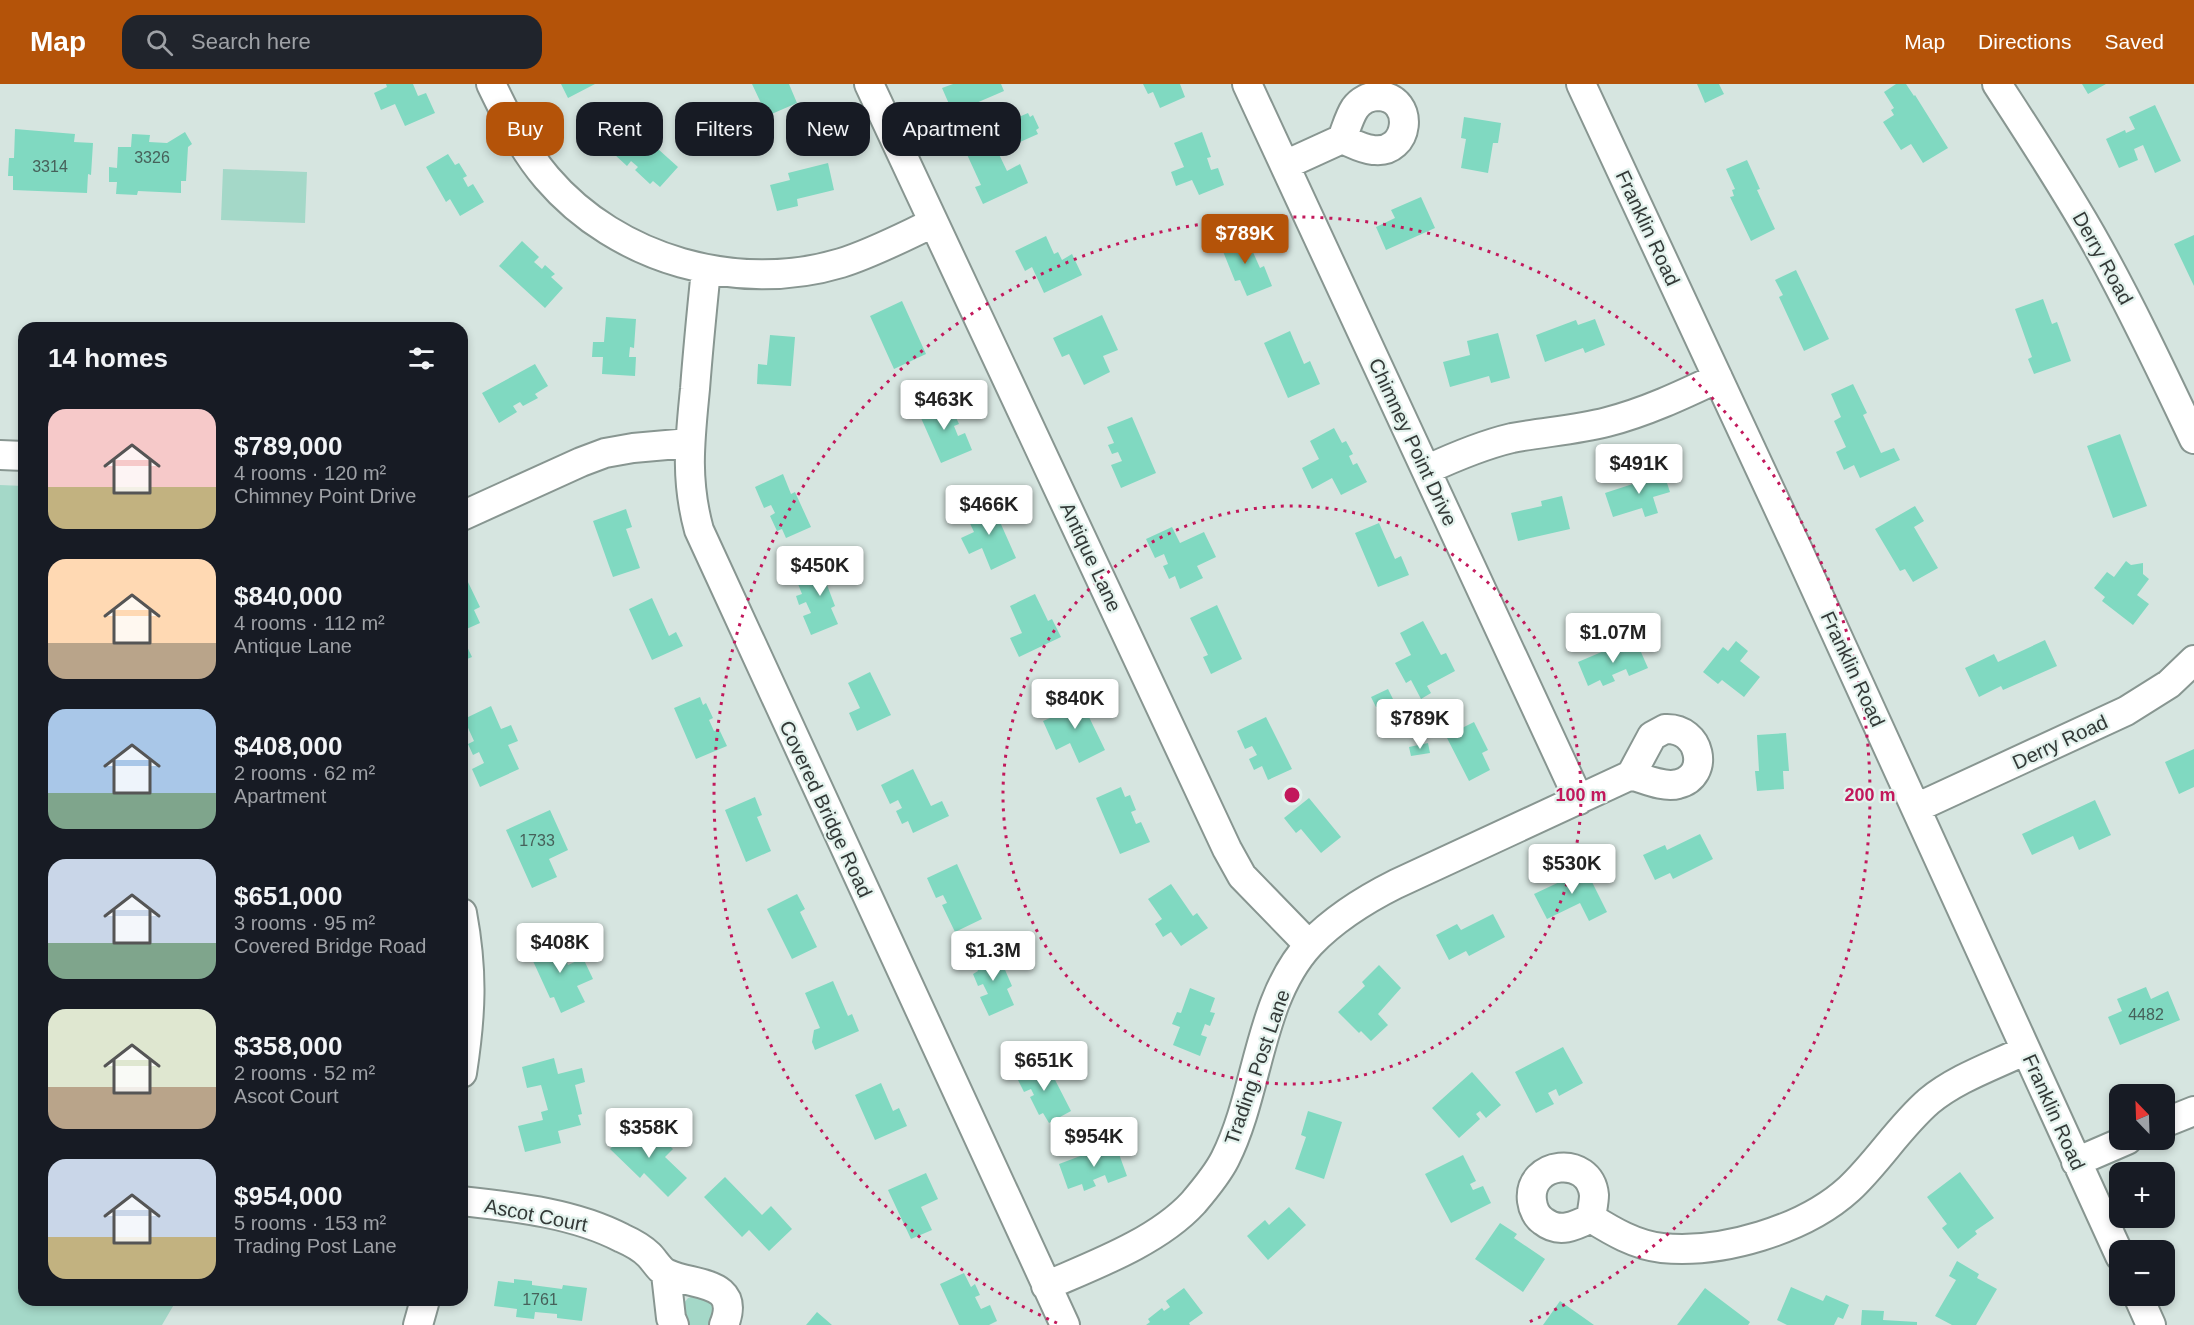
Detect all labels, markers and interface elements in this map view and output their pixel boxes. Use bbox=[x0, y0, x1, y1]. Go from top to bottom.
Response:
search box bbox=[122, 15, 542, 69]
text: Map bbox=[30, 26, 86, 57]
icon: search bbox=[143, 26, 176, 59]
text: Search here bbox=[191, 29, 311, 54]
text: Map bbox=[1904, 30, 1945, 53]
text: Directions bbox=[1978, 30, 2071, 53]
text: Saved bbox=[2104, 30, 2164, 53]
chip: Buy bbox=[486, 102, 564, 156]
chip: Rent bbox=[576, 102, 663, 156]
chip: Filters bbox=[675, 102, 774, 156]
chip: New bbox=[786, 102, 870, 156]
chip: Apartment bbox=[882, 102, 1021, 156]
house number: 3326 bbox=[134, 149, 170, 166]
house number: 3314 bbox=[32, 158, 68, 175]
street label: Franklin Road bbox=[1612, 167, 1684, 289]
street label: Derry Road bbox=[2069, 208, 2137, 308]
pin: $789K bbox=[1203, 214, 1287, 265]
text: $789K bbox=[1216, 222, 1274, 244]
icon: filters bbox=[405, 342, 438, 375]
text: 14 homes bbox=[48, 343, 168, 373]
street label: Chimney Point Drive bbox=[1365, 355, 1461, 529]
pin: $463K bbox=[902, 380, 986, 431]
text: $463K bbox=[915, 388, 973, 410]
text: $789,000 bbox=[234, 431, 342, 461]
icon: home bbox=[96, 433, 168, 505]
pin: $491K bbox=[1597, 444, 1681, 495]
text: $491K bbox=[1610, 452, 1668, 474]
text: 4 rooms · 120 m² bbox=[234, 462, 386, 484]
text: Chimney Point Drive bbox=[234, 485, 416, 507]
pin: $466K bbox=[947, 485, 1031, 536]
text: $466K bbox=[960, 493, 1018, 515]
street label: Antique Lane bbox=[1056, 499, 1126, 615]
pin: $450K bbox=[778, 546, 862, 597]
text: $450K bbox=[791, 554, 849, 576]
text: $840,000 bbox=[234, 581, 342, 611]
icon: home bbox=[96, 583, 168, 655]
street label: Franklin Road bbox=[1817, 608, 1889, 730]
text: 4 rooms · 112 m² bbox=[234, 612, 385, 634]
pin: $1.07M bbox=[1564, 613, 1662, 664]
text: $1.07M bbox=[1580, 621, 1646, 643]
text: Antique Lane bbox=[234, 635, 352, 657]
pin: $840K bbox=[1033, 679, 1117, 730]
text: $840K bbox=[1046, 687, 1104, 709]
pin: $789K bbox=[1378, 699, 1462, 750]
text: $789K bbox=[1391, 707, 1449, 729]
street label: Derry Road bbox=[2009, 710, 2111, 774]
street label: Covered Bridge Road bbox=[775, 717, 877, 901]
text: $408,000 bbox=[234, 731, 342, 761]
icon: home bbox=[96, 733, 168, 805]
text: 2 rooms · 62 m² bbox=[234, 762, 375, 784]
text: Apartment bbox=[234, 785, 326, 807]
centre of rings bbox=[1282, 785, 1302, 805]
text: 100 m bbox=[1555, 785, 1607, 805]
text: 200 m bbox=[1844, 785, 1896, 805]
house number: 1733 bbox=[519, 832, 555, 849]
pin: $530K bbox=[1530, 844, 1614, 895]
text: $530K bbox=[1543, 852, 1601, 874]
text: $651,000 bbox=[234, 881, 342, 911]
icon: home bbox=[96, 883, 168, 955]
text: 3 rooms · 95 m² bbox=[234, 912, 375, 934]
pin: $408K bbox=[518, 923, 602, 974]
text: $408K bbox=[531, 931, 589, 953]
pin: $1.3M bbox=[951, 931, 1035, 982]
text: Covered Bridge Road bbox=[234, 935, 426, 957]
text: $1.3M bbox=[965, 939, 1021, 961]
street label: Trading Post Lane bbox=[1220, 986, 1294, 1148]
house number: 4482 bbox=[2128, 1006, 2164, 1023]
text: $358,000 bbox=[234, 1031, 342, 1061]
icon: home bbox=[96, 1033, 168, 1105]
pin: $651K bbox=[1002, 1041, 1086, 1092]
text: $651K bbox=[1015, 1049, 1073, 1071]
street label: Franklin Road bbox=[2019, 1051, 2089, 1173]
text: 2 rooms · 52 m² bbox=[234, 1062, 375, 1084]
north arrow bbox=[2109, 1084, 2175, 1150]
map controls bbox=[2109, 1084, 2175, 1306]
text: Ascot Court bbox=[234, 1085, 338, 1107]
pin: $358K bbox=[607, 1108, 691, 1159]
text: $358K bbox=[620, 1116, 678, 1138]
pin: $954K bbox=[1052, 1117, 1136, 1168]
text: $954K bbox=[1065, 1125, 1123, 1147]
button: + bbox=[2109, 1162, 2175, 1228]
text: $954,000 bbox=[234, 1181, 342, 1211]
icon: home bbox=[96, 1183, 168, 1255]
street label: Ascot Court bbox=[483, 1194, 590, 1236]
text: 5 rooms · 153 m² bbox=[234, 1212, 386, 1234]
text: Trading Post Lane bbox=[234, 1235, 397, 1257]
button: − bbox=[2109, 1240, 2175, 1306]
house number: 1761 bbox=[522, 1291, 558, 1308]

